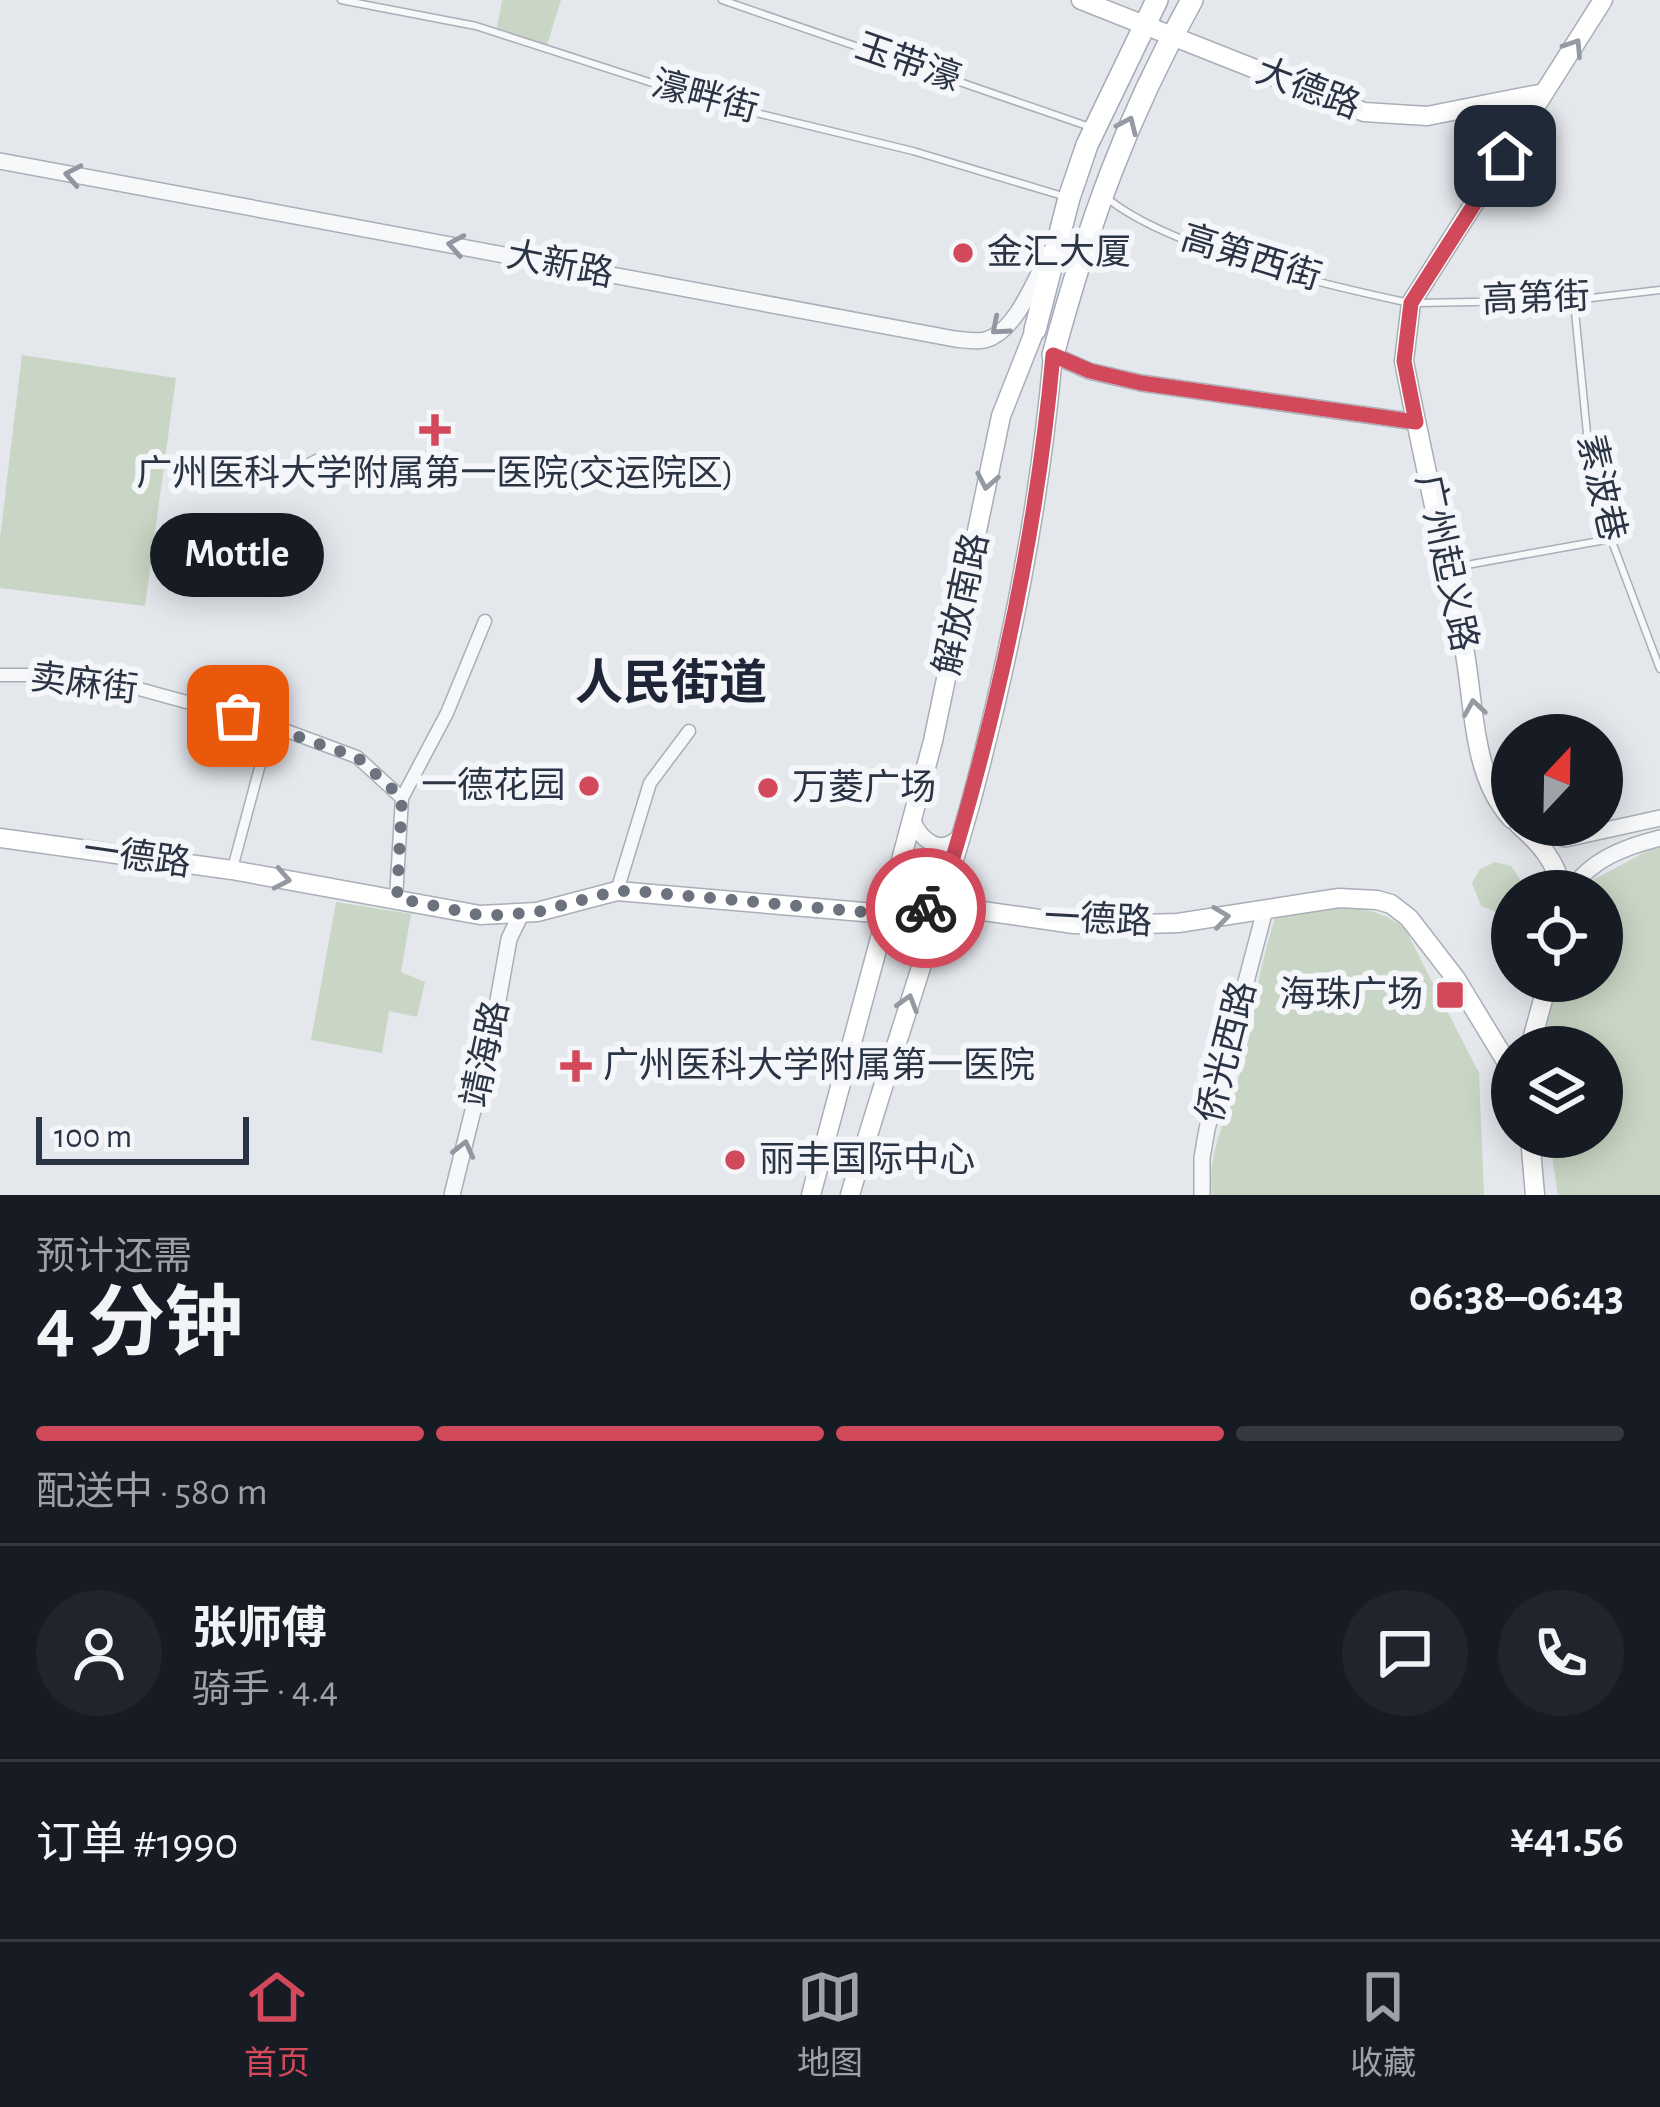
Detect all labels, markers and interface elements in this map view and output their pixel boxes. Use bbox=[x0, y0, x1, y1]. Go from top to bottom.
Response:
street label: 玉带濠 bbox=[851, 27, 966, 98]
one-way arrow bbox=[1560, 38, 1582, 60]
street label: 大德路 bbox=[1251, 51, 1366, 125]
street label: 濠畔街 bbox=[648, 64, 762, 128]
pin bbox=[1454, 105, 1556, 207]
one-way arrow bbox=[1114, 116, 1137, 137]
icon: home bbox=[1472, 123, 1538, 189]
one-way arrow bbox=[63, 163, 83, 188]
street label: 高第西街 bbox=[1177, 218, 1326, 296]
one-way arrow bbox=[446, 233, 466, 259]
place label: 金汇大厦 bbox=[987, 233, 1131, 271]
street label: 大新路 bbox=[504, 235, 617, 293]
marker: 金汇大厦 bbox=[950, 240, 976, 266]
street label: 高第街 bbox=[1481, 277, 1591, 319]
one-way arrow bbox=[991, 312, 1013, 334]
marker: 广州医科大学附属第一医院(交运院区) bbox=[419, 414, 451, 446]
street label: 素波巷 bbox=[1571, 431, 1633, 545]
place label: 广州医科大学附属第一医院(交运院区) bbox=[136, 454, 734, 492]
one-way arrow bbox=[975, 470, 1001, 490]
street label: 广州起义路 bbox=[1410, 471, 1484, 655]
callout: Mottle bbox=[151, 512, 325, 596]
street label: 解放南路 bbox=[927, 529, 995, 678]
text: Mottle bbox=[185, 535, 289, 574]
district label: 人民街道 bbox=[575, 657, 767, 709]
street label: 卖麻街 bbox=[28, 658, 140, 708]
pin bbox=[187, 665, 289, 767]
icon: bag bbox=[205, 683, 271, 749]
one-way arrow bbox=[1462, 698, 1487, 718]
north arrow bbox=[1491, 714, 1623, 846]
map controls bbox=[1491, 714, 1623, 1158]
place label: 一德花园 bbox=[421, 766, 565, 804]
place label: 万菱广场 bbox=[792, 768, 936, 806]
marker: 一德花园 bbox=[576, 773, 602, 799]
marker: 万菱广场 bbox=[755, 775, 781, 801]
street label: 一德路 bbox=[81, 830, 193, 882]
courier bbox=[866, 848, 986, 968]
one-way arrow bbox=[272, 865, 292, 891]
button: locate bbox=[1491, 870, 1623, 1002]
icon: bike bbox=[893, 875, 959, 941]
street label: 一德路 bbox=[1043, 897, 1153, 941]
one-way arrow bbox=[1211, 905, 1230, 931]
place label: 海珠广场 bbox=[1279, 975, 1423, 1013]
street label: 侨光西路 bbox=[1190, 977, 1262, 1126]
marker: 海珠广场 bbox=[1434, 979, 1466, 1011]
one-way arrow bbox=[894, 993, 919, 1014]
street label: 靖海路 bbox=[455, 997, 515, 1111]
button: layers bbox=[1491, 1026, 1623, 1158]
place label: 广州医科大学附属第一医院 bbox=[603, 1046, 1035, 1084]
marker: 广州医科大学附属第一医院 bbox=[560, 1050, 592, 1082]
scale bar bbox=[36, 1111, 249, 1164]
text: 100 m bbox=[54, 1121, 132, 1154]
one-way arrow bbox=[450, 1140, 475, 1160]
place label: 丽丰国际中心 bbox=[759, 1140, 975, 1178]
marker: 丽丰国际中心 bbox=[722, 1147, 748, 1173]
text: 预计还需 bbox=[36, 1238, 192, 1277]
text: 06:38–06:43 bbox=[1409, 1274, 1624, 1319]
text: 4 分钟 bbox=[36, 1287, 243, 1365]
text: 配送中 · 580 m bbox=[36, 1473, 268, 1512]
button: person bbox=[36, 1590, 162, 1716]
button: chat bbox=[1342, 1590, 1468, 1716]
button: phone bbox=[1498, 1590, 1624, 1716]
text: 张师傅 bbox=[192, 1607, 327, 1652]
text: 骑手 · 4.4 bbox=[192, 1671, 338, 1710]
text: ¥41.56 bbox=[1510, 1816, 1624, 1861]
text: 订单 #1990 bbox=[36, 1822, 238, 1867]
tab: 首页 bbox=[244, 1964, 310, 2085]
tab: 地图 bbox=[797, 1964, 863, 2085]
tab: 收藏 bbox=[1350, 1964, 1416, 2085]

